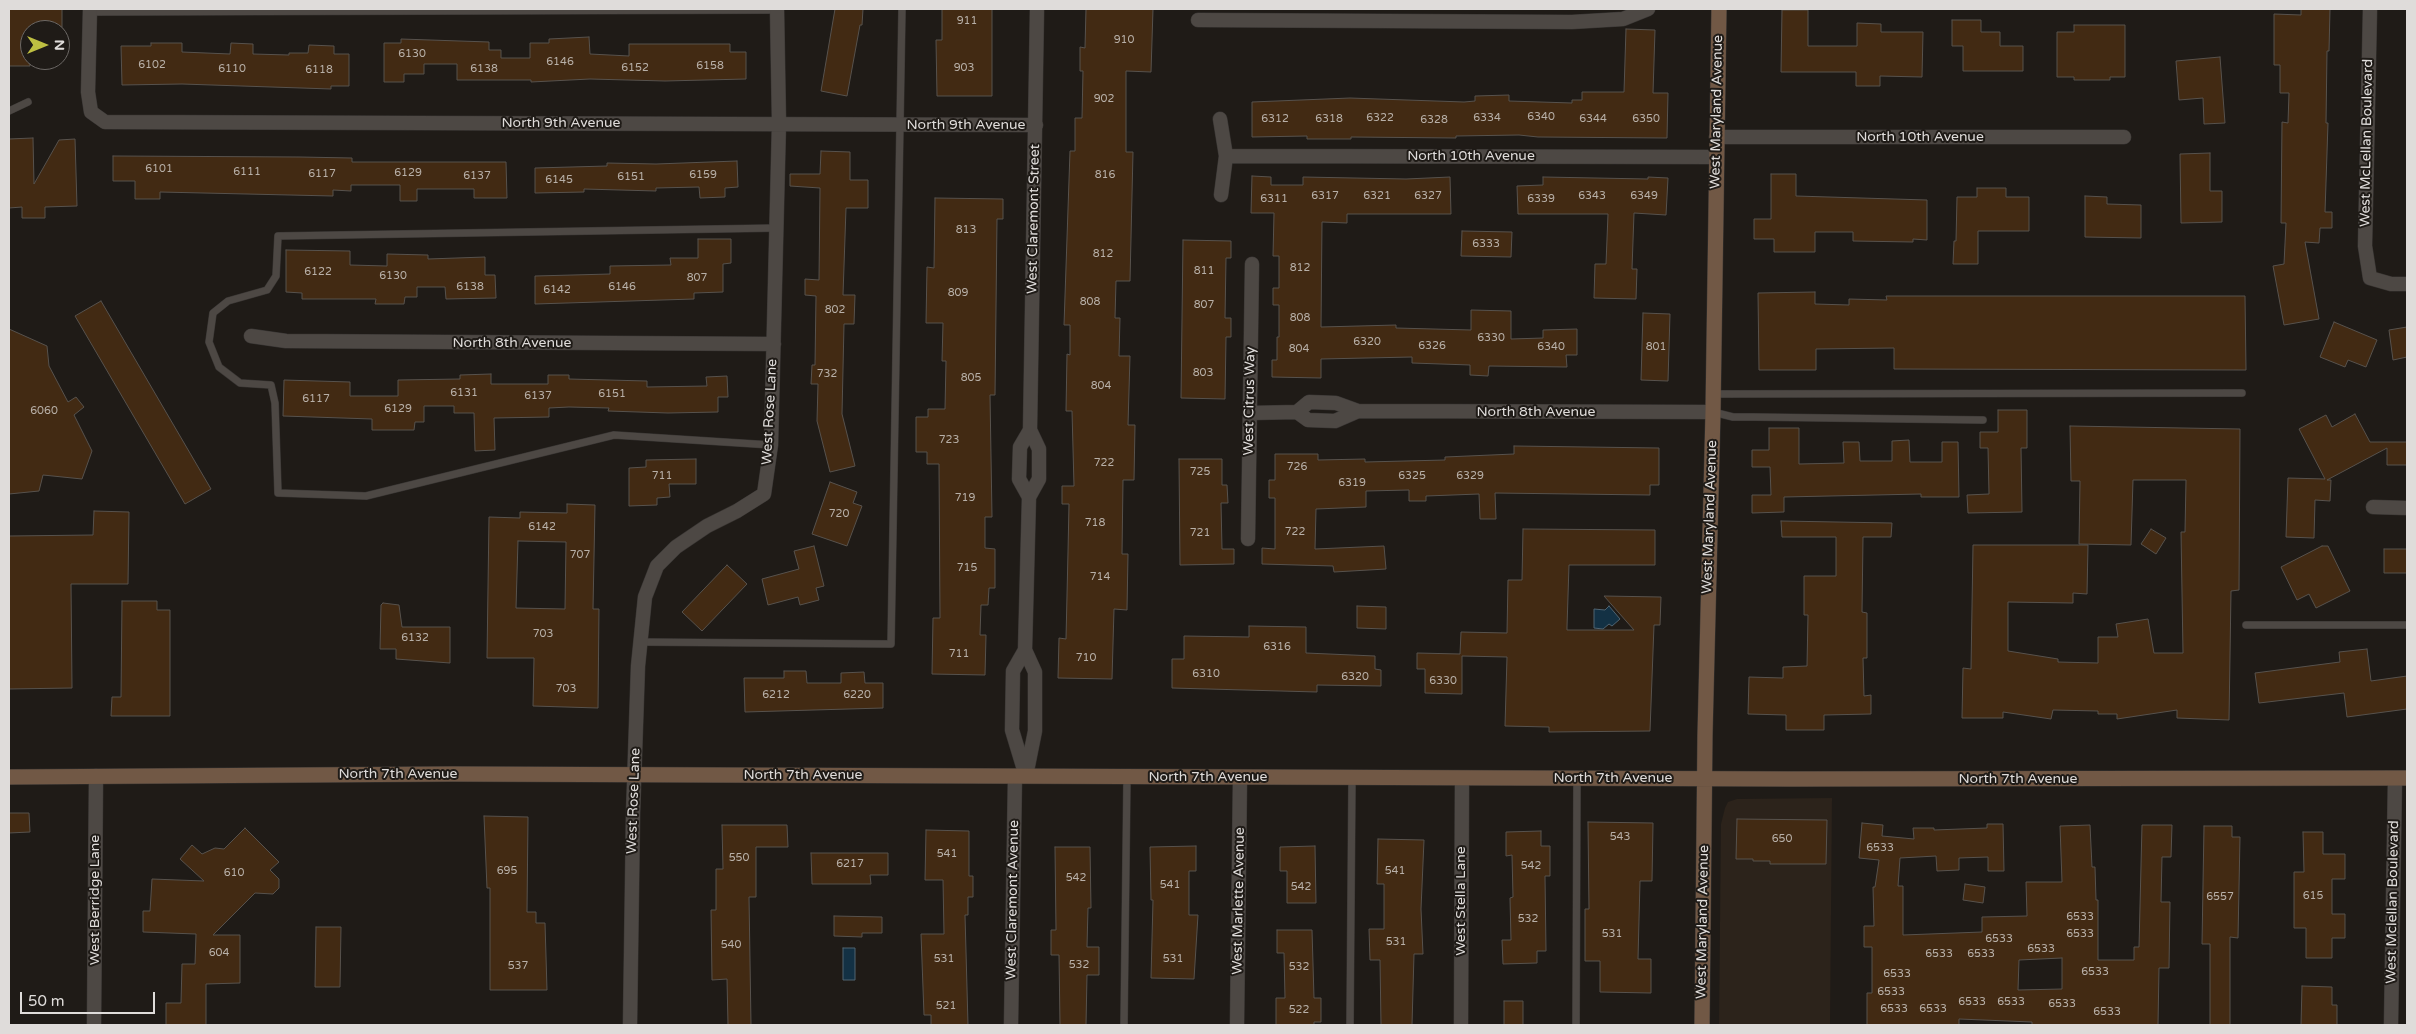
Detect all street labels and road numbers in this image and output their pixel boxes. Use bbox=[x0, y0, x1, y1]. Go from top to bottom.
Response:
street label: West Maryland Avenue bbox=[1707, 35, 1727, 189]
street label: West McLellan Boulevard bbox=[2357, 59, 2377, 227]
street label: North 9th Avenue bbox=[502, 115, 620, 131]
street label: North 9th Avenue bbox=[907, 117, 1025, 133]
street label: North 10th Avenue bbox=[1856, 129, 1984, 145]
street label: West Claremont Street bbox=[1024, 144, 1044, 294]
street label: North 10th Avenue bbox=[1407, 148, 1535, 164]
street label: North 8th Avenue bbox=[453, 335, 571, 351]
street label: West Citrus Way bbox=[1241, 346, 1259, 456]
street label: West Rose Lane bbox=[759, 359, 781, 465]
street label: North 8th Avenue bbox=[1477, 404, 1595, 420]
street label: West Maryland Avenue bbox=[1699, 440, 1721, 594]
street label: West Rose Lane bbox=[624, 748, 644, 854]
street label: North 7th Avenue bbox=[339, 766, 457, 782]
street label: North 7th Avenue bbox=[744, 767, 862, 783]
street label: North 7th Avenue bbox=[1149, 769, 1267, 785]
street label: North 7th Avenue bbox=[1554, 770, 1672, 786]
street label: North 7th Avenue bbox=[1959, 771, 2077, 787]
street label: West Claremont Avenue bbox=[1003, 820, 1023, 980]
street label: West Mclellan Boulevard bbox=[2383, 820, 2403, 984]
street label: West Marlette Avenue bbox=[1229, 827, 1249, 975]
street label: West Berridge Lane bbox=[87, 835, 103, 965]
street label: West Maryland Avenue bbox=[1693, 845, 1713, 999]
street label: West Stella Lane bbox=[1453, 846, 1469, 956]

